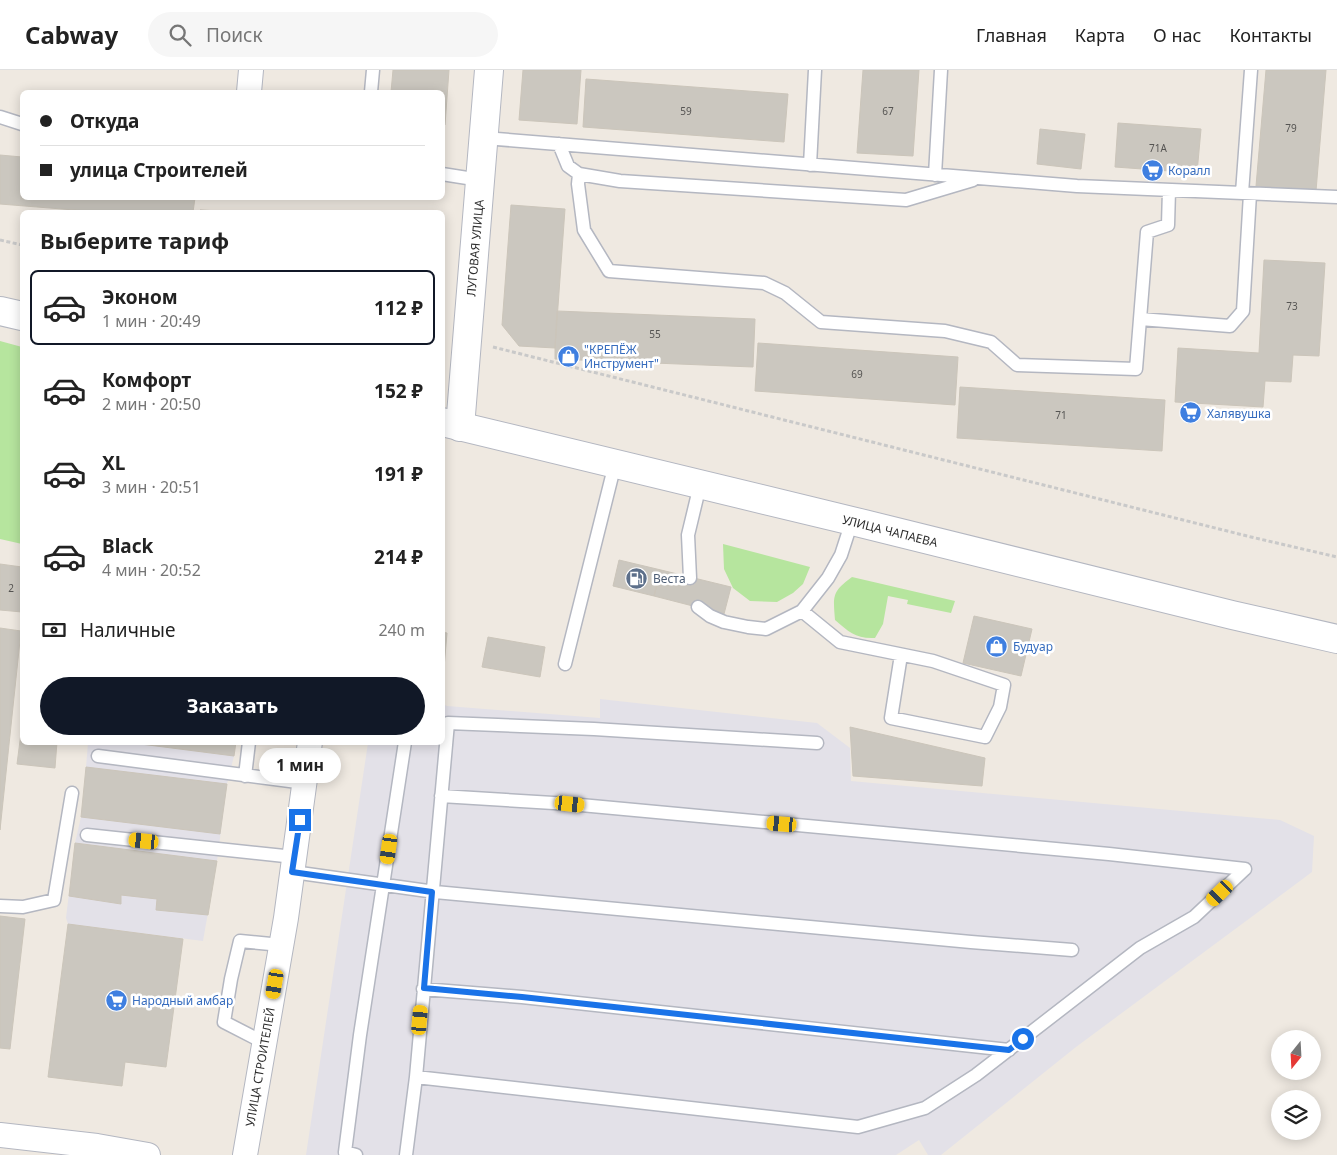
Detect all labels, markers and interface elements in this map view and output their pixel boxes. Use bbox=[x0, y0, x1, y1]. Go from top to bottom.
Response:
search box bbox=[148, 12, 498, 57]
text: Cabway bbox=[25, 18, 118, 51]
icon: search bbox=[166, 21, 194, 49]
text: Поиск bbox=[206, 22, 263, 48]
text: Главная bbox=[976, 23, 1047, 47]
text: Карта bbox=[1075, 23, 1125, 47]
text: О нас bbox=[1153, 23, 1201, 47]
text: Контакты bbox=[1229, 23, 1312, 47]
house number: 59 bbox=[680, 104, 692, 118]
house number: 67 bbox=[882, 104, 894, 118]
text: Откуда bbox=[70, 108, 139, 134]
house number: 79 bbox=[1285, 121, 1297, 135]
house number: 71А bbox=[1149, 141, 1168, 155]
text: улица Строителей bbox=[70, 157, 248, 183]
supermarket icon: Коралл bbox=[1140, 158, 1164, 182]
place label: Коралл bbox=[1168, 162, 1210, 179]
street label: ЛУГОВАЯ УЛИЦА bbox=[462, 198, 488, 297]
text: Выберите тариф bbox=[40, 225, 229, 255]
text: Эконом bbox=[102, 284, 178, 310]
icon: car bbox=[42, 285, 87, 330]
text: 112 ₽ bbox=[374, 295, 423, 321]
house number: 73 bbox=[1286, 299, 1298, 313]
text: 1 мин · 20:49 bbox=[102, 310, 201, 332]
house number: 55 bbox=[649, 327, 661, 341]
place label: "КРЕПЁЖ Инструмент" bbox=[584, 341, 659, 372]
shop icon: "КРЕПЁЖ Инструмент" bbox=[556, 344, 580, 368]
text: Комфорт bbox=[102, 367, 191, 393]
house number: 69 bbox=[851, 367, 863, 381]
icon: car bbox=[42, 368, 87, 413]
text: 152 ₽ bbox=[374, 378, 423, 404]
text: 2 мин · 20:50 bbox=[102, 393, 201, 415]
supermarket icon: Халявушка bbox=[1179, 401, 1203, 425]
place label: Халявушка bbox=[1207, 405, 1271, 422]
house number: 71 bbox=[1055, 408, 1067, 422]
text: XL bbox=[102, 450, 125, 476]
icon: car bbox=[42, 451, 87, 496]
text: 191 ₽ bbox=[374, 461, 423, 487]
text: 3 мин · 20:51 bbox=[102, 476, 201, 498]
street label: УЛИЦА ЧАПАЕВА bbox=[841, 511, 940, 551]
text: Black bbox=[102, 533, 153, 559]
icon: car bbox=[42, 534, 87, 579]
text: 214 ₽ bbox=[374, 544, 423, 570]
text: 4 мин · 20:52 bbox=[102, 559, 201, 581]
fuel station icon: Веста bbox=[625, 566, 649, 590]
place label: Веста bbox=[653, 570, 686, 587]
house number: 2 bbox=[8, 581, 14, 595]
icon: cash bbox=[40, 616, 68, 644]
text: Наличные bbox=[80, 617, 175, 643]
text: 240 m bbox=[378, 619, 425, 641]
shop icon: Будуар bbox=[985, 634, 1009, 658]
place label: Будуар bbox=[1013, 638, 1053, 655]
button: Заказать bbox=[40, 677, 425, 735]
callout: 1 мин bbox=[259, 748, 341, 782]
text: 1 мин bbox=[276, 754, 324, 776]
car bbox=[554, 795, 585, 813]
route end bbox=[289, 809, 311, 831]
car bbox=[766, 815, 797, 833]
car bbox=[128, 832, 159, 850]
car bbox=[379, 833, 398, 865]
car bbox=[1204, 877, 1236, 909]
car bbox=[265, 968, 284, 1000]
supermarket icon: Народный амбар bbox=[104, 988, 128, 1012]
place label: Народный амбар bbox=[132, 992, 233, 1009]
car bbox=[411, 1004, 428, 1036]
street label: УЛИЦА СТРОИТЕЛЕЙ bbox=[241, 1006, 279, 1128]
route start bbox=[1012, 1028, 1034, 1050]
north arrow bbox=[1271, 1030, 1321, 1080]
map controls bbox=[1271, 1030, 1321, 1140]
button: layers bbox=[1271, 1090, 1321, 1140]

